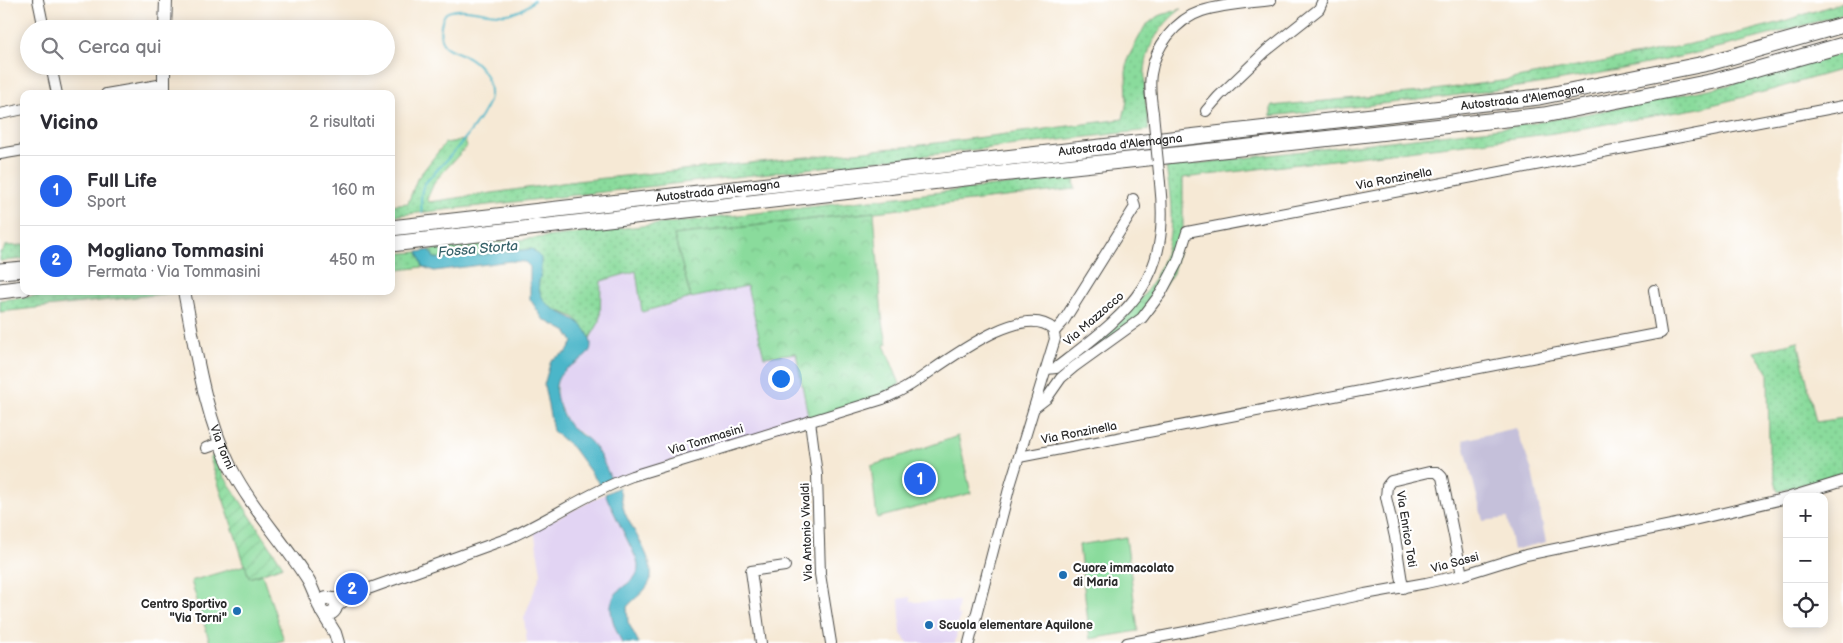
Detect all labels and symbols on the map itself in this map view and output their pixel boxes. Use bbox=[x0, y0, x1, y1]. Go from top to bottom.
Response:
street label: Autostrada d'Alemagna bbox=[1460, 81, 1586, 113]
street label: Autostrada d'Alemagna bbox=[1057, 130, 1183, 159]
street label: Via Ronzinella bbox=[1355, 164, 1433, 194]
street label: Autostrada d'Alemagna bbox=[655, 176, 781, 205]
water label: Fossa Storta bbox=[437, 237, 519, 261]
street label: Via Mazzocco bbox=[1061, 289, 1127, 349]
your location bbox=[768, 366, 794, 392]
street label: Via Ronzinella bbox=[1040, 418, 1118, 448]
street label: Via Tommasini bbox=[667, 421, 745, 459]
street label: Via Torni bbox=[207, 423, 238, 472]
pin: 1 bbox=[904, 460, 936, 498]
street label: Via Antonio Vivaldi bbox=[798, 482, 816, 581]
street label: Via Enrico Toti bbox=[1393, 490, 1419, 569]
street label: Via Sassi bbox=[1430, 549, 1481, 577]
place label: Cuore immacolato di Maria bbox=[1073, 561, 1174, 590]
marker: Cuore immacolato di Maria bbox=[1057, 569, 1069, 581]
pin: 2 bbox=[336, 570, 368, 608]
place label: Centro Sportivo "Via Torni" bbox=[141, 597, 227, 626]
marker: Centro Sportivo "Via Torni" bbox=[231, 605, 243, 617]
place label: Scuola elementare Aquilone bbox=[939, 618, 1093, 633]
marker: Scuola elementare Aquilone bbox=[923, 619, 935, 631]

